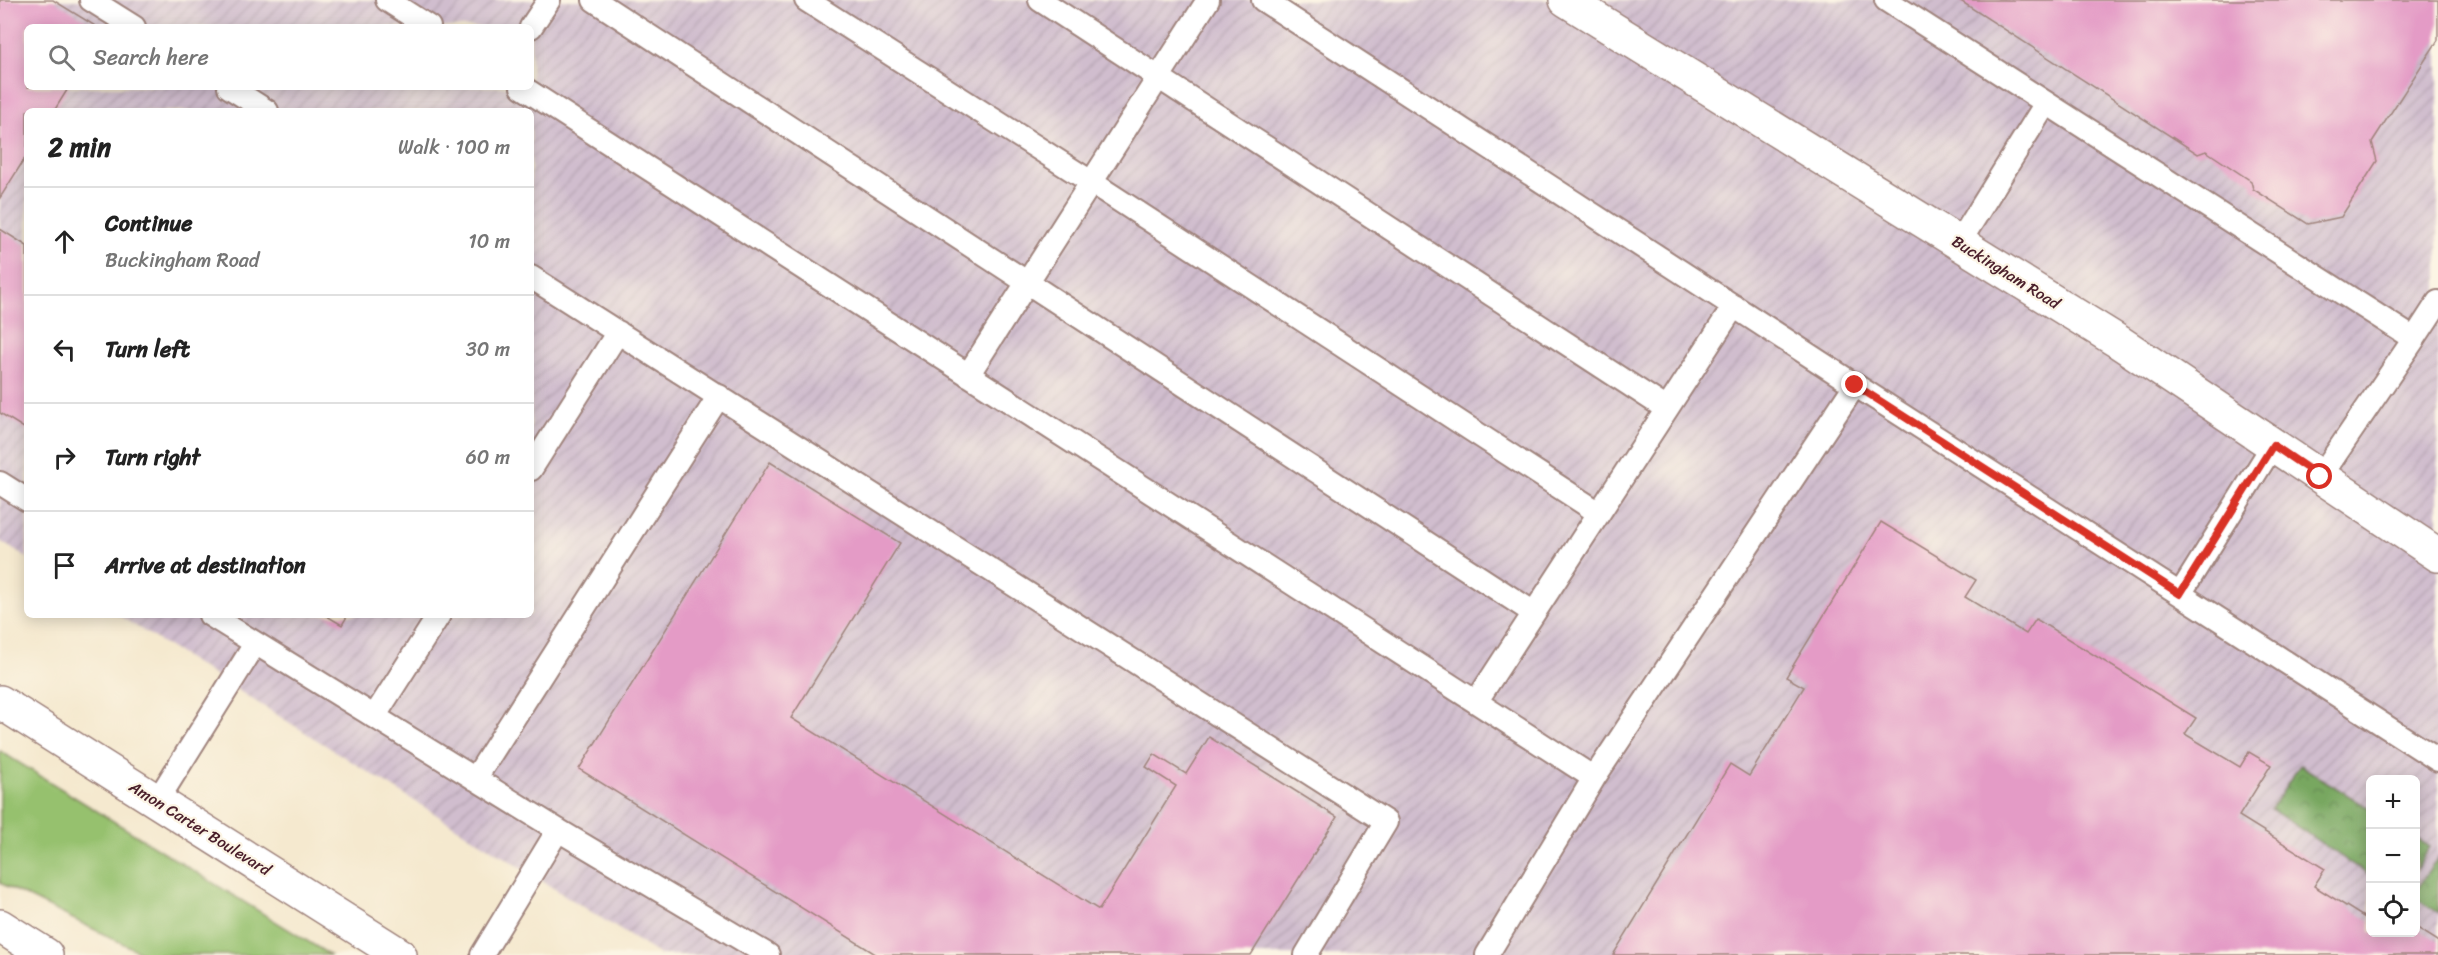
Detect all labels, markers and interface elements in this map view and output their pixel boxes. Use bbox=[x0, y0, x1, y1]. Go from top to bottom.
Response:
search box bbox=[24, 24, 534, 90]
text: Search here bbox=[93, 38, 209, 77]
icon: search bbox=[45, 41, 78, 74]
text: 2 min bbox=[48, 124, 111, 170]
text: Walk · 100 m bbox=[398, 130, 510, 165]
text: Continue bbox=[105, 204, 193, 243]
text: 10 m bbox=[468, 224, 510, 259]
icon: ahead bbox=[48, 225, 81, 258]
street label: Buckingham Road bbox=[1946, 227, 2067, 318]
text: Buckingham Road bbox=[105, 243, 259, 278]
text: Turn left bbox=[105, 330, 190, 369]
text: 30 m bbox=[466, 332, 510, 367]
icon: left bbox=[48, 333, 81, 366]
route end bbox=[1841, 371, 1867, 397]
text: Turn right bbox=[105, 438, 200, 477]
text: 60 m bbox=[465, 440, 510, 475]
icon: right bbox=[48, 441, 81, 474]
route start bbox=[2306, 463, 2332, 489]
text: Arrive at destination bbox=[105, 546, 306, 585]
icon: arrive bbox=[48, 549, 81, 582]
street label: Amon Carter Boulevard bbox=[122, 772, 278, 884]
map controls bbox=[2366, 775, 2420, 937]
button: + bbox=[2366, 775, 2420, 829]
button: − bbox=[2366, 829, 2420, 883]
button: locate bbox=[2366, 883, 2420, 937]

